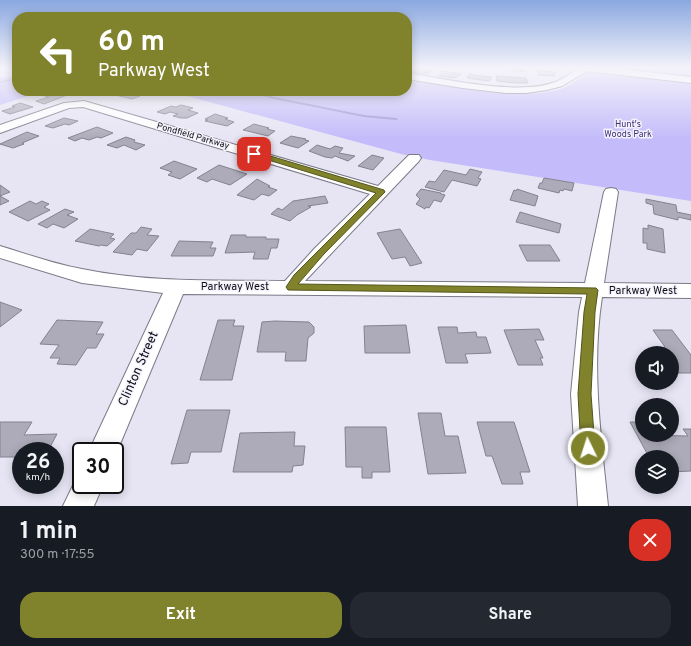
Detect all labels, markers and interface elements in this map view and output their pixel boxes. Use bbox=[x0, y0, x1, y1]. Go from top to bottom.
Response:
text: 60 m bbox=[98, 25, 165, 61]
icon: left bbox=[32, 28, 84, 80]
text: Parkway West bbox=[98, 60, 210, 83]
park label: Hunt's Woods Park bbox=[604, 119, 652, 140]
street label: Pondfield Parkway bbox=[156, 120, 231, 152]
pin bbox=[237, 137, 271, 171]
icon: arrive bbox=[243, 143, 265, 165]
street label: Parkway West bbox=[201, 280, 269, 294]
street label: Parkway West bbox=[609, 284, 677, 298]
street label: Clinton Street bbox=[115, 329, 163, 409]
map controls bbox=[635, 346, 679, 494]
button: sound bbox=[635, 346, 679, 390]
button: search bbox=[635, 398, 679, 442]
position arrow bbox=[567, 427, 609, 469]
speed limit sign: 30 bbox=[72, 442, 124, 494]
text: 26 bbox=[26, 450, 50, 476]
button: layers bbox=[635, 450, 679, 494]
text: km/h bbox=[26, 471, 50, 484]
text: 1 min bbox=[20, 517, 78, 547]
button: close bbox=[629, 519, 671, 561]
text: 300 m · 17:55 bbox=[20, 547, 95, 563]
button: Exit bbox=[20, 592, 342, 638]
button: Share bbox=[350, 592, 671, 638]

